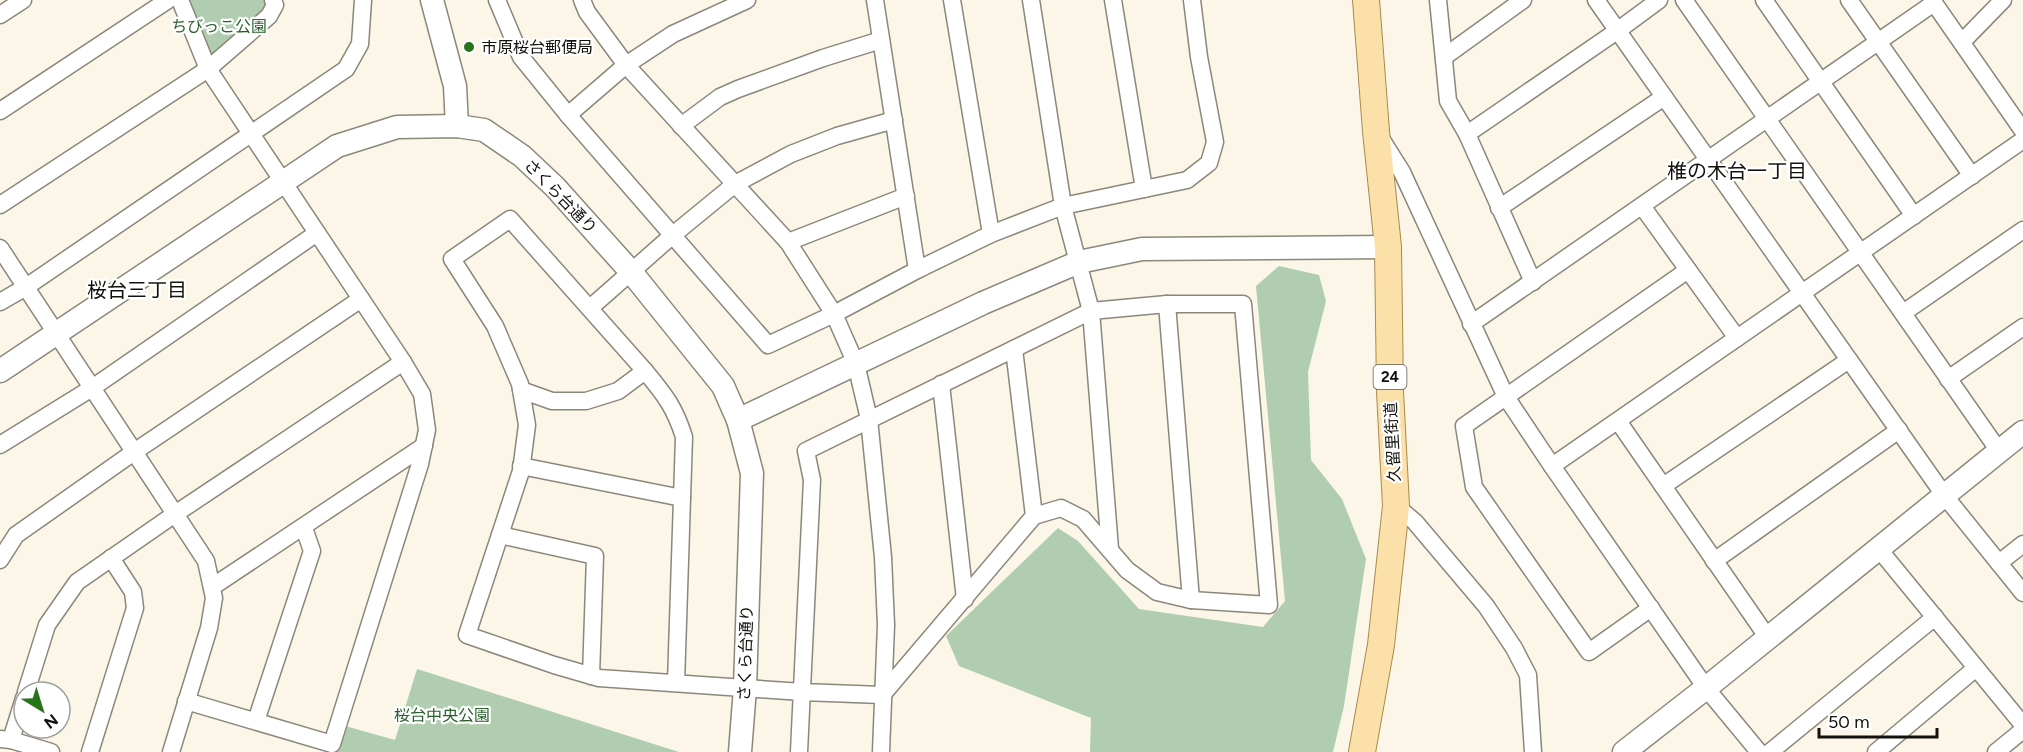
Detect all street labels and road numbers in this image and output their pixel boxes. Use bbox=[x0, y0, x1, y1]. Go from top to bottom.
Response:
street label: さくら台通り bbox=[520, 155, 601, 237]
road number: 24 bbox=[1374, 365, 1406, 389]
street label: 久留里街道 bbox=[1381, 402, 1404, 482]
street label: さくら台通り bbox=[734, 605, 757, 701]

